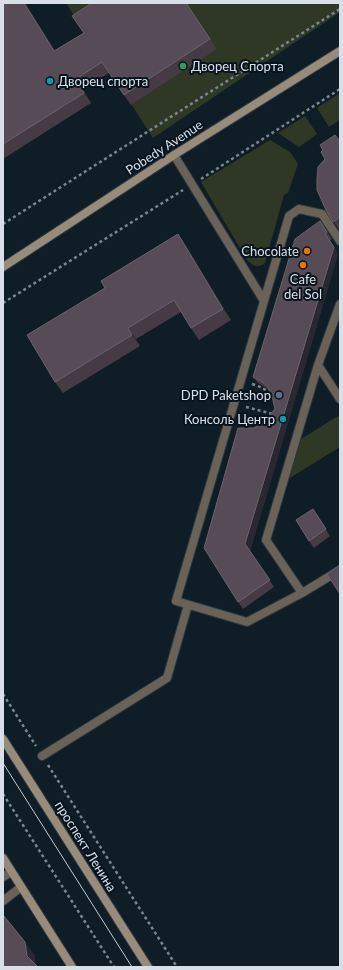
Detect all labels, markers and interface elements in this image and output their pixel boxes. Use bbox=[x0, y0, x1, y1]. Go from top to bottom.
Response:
place label: Дворец Спорта bbox=[191, 58, 284, 74]
marker: Дворец Спорта bbox=[178, 61, 188, 71]
place label: Дворец спорта bbox=[58, 73, 148, 89]
marker: Дворец спорта bbox=[45, 76, 55, 86]
street label: Pobedy Avenue bbox=[122, 116, 206, 178]
place label: Chocolate bbox=[241, 243, 299, 259]
marker: Chocolate bbox=[302, 246, 312, 256]
marker: Cafe del Sol bbox=[298, 260, 308, 270]
place label: Cafe del Sol bbox=[284, 271, 322, 302]
place label: DPD Paketshop bbox=[181, 387, 271, 403]
marker: DPD Paketshop bbox=[274, 390, 284, 400]
place label: Консоль Центр bbox=[184, 411, 275, 427]
marker: Консоль Центр bbox=[278, 414, 288, 424]
street label: проспект Ленина bbox=[52, 798, 120, 894]

